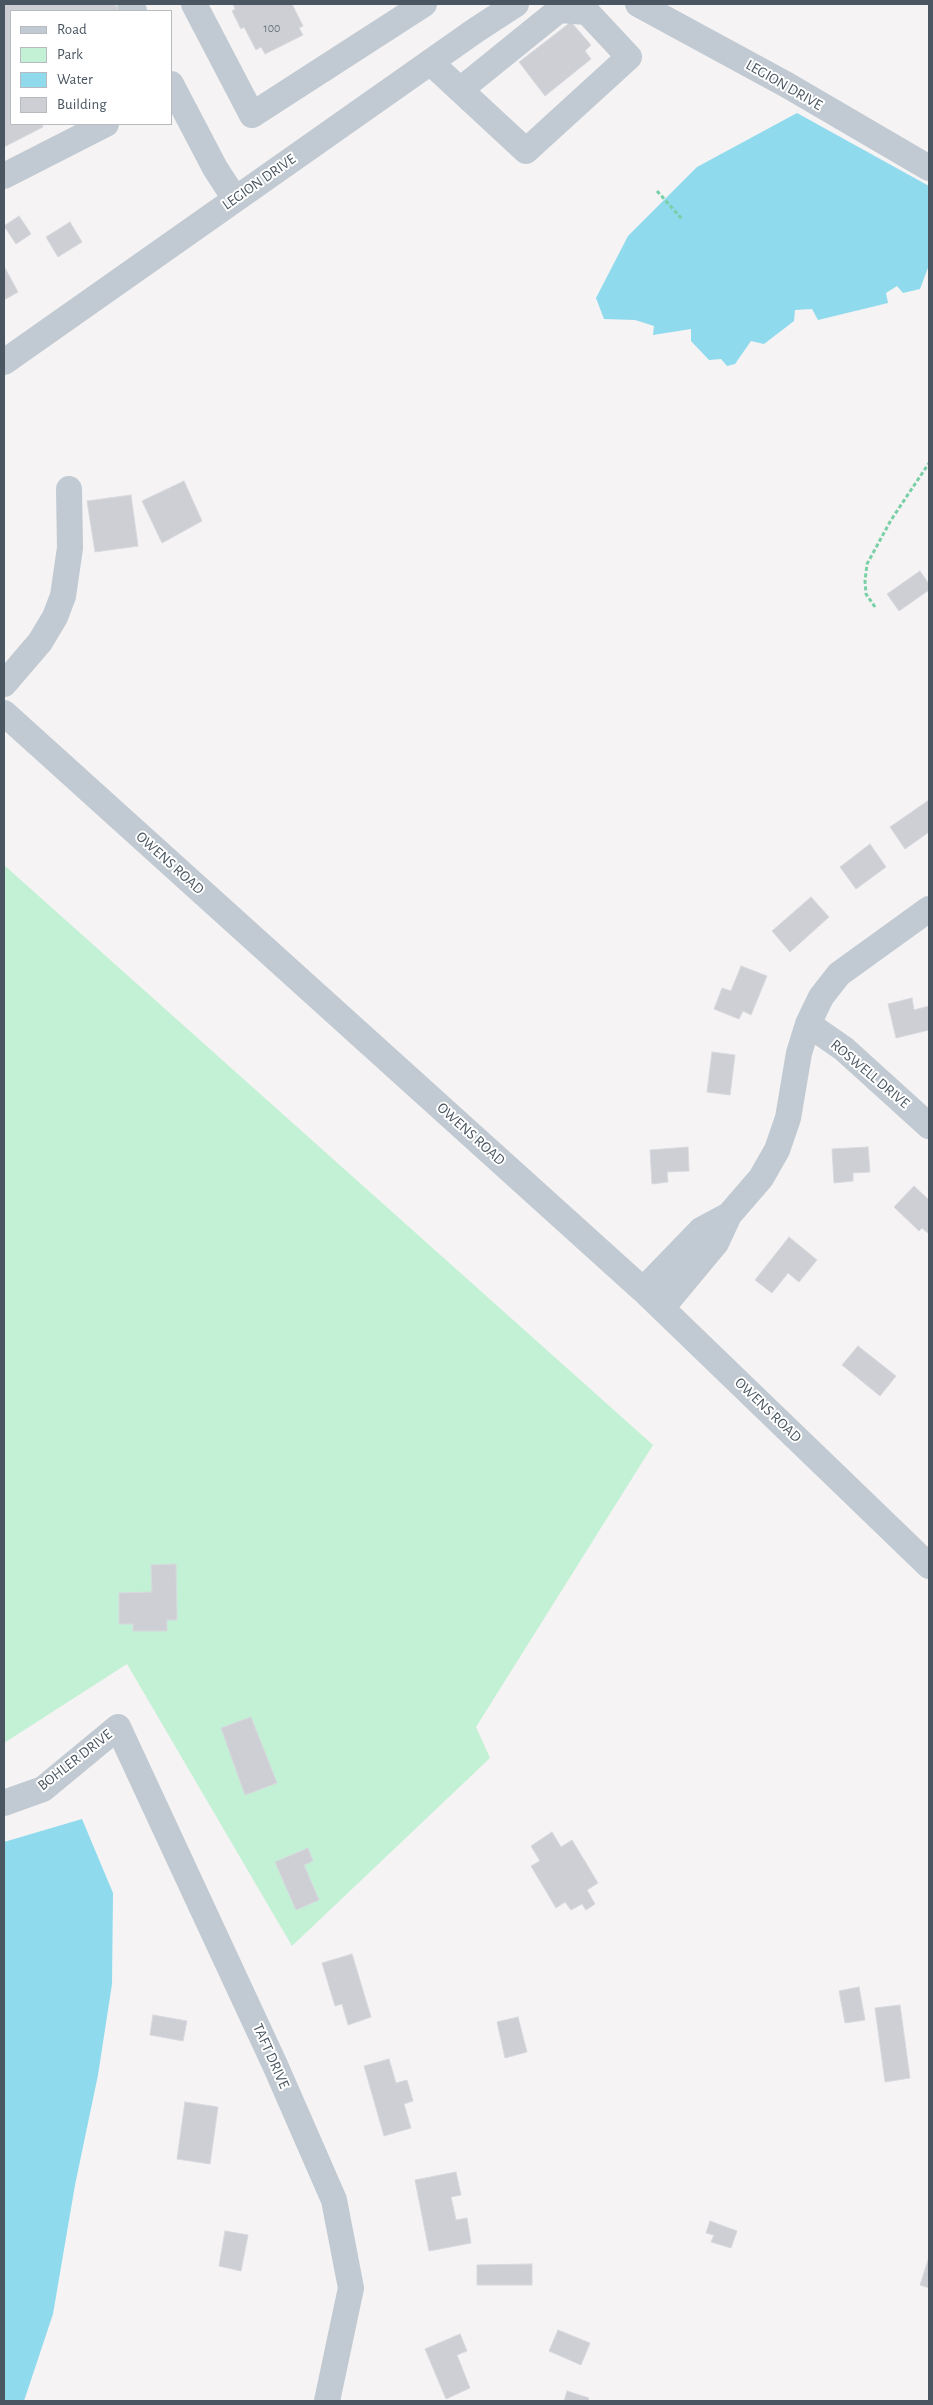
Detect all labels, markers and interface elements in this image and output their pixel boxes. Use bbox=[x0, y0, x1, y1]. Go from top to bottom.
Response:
legend bbox=[10, 10, 172, 125]
house number: 100 bbox=[264, 21, 280, 35]
text: Road bbox=[57, 22, 87, 37]
text: Park bbox=[57, 47, 83, 62]
street label: LEGION DRIVE bbox=[742, 56, 826, 114]
text: Water bbox=[57, 72, 93, 87]
text: Building bbox=[57, 97, 107, 112]
street label: LEGION DRIVE bbox=[219, 150, 299, 214]
street label: OWENS ROAD bbox=[132, 828, 208, 898]
street label: ROSWELL DRIVE bbox=[827, 1036, 913, 1112]
street label: OWENS ROAD bbox=[433, 1099, 509, 1169]
street label: OWENS ROAD bbox=[731, 1374, 805, 1446]
street label: BOHLER DRIVE bbox=[34, 1725, 116, 1795]
street label: TAFT DRIVE bbox=[249, 2021, 293, 2091]

